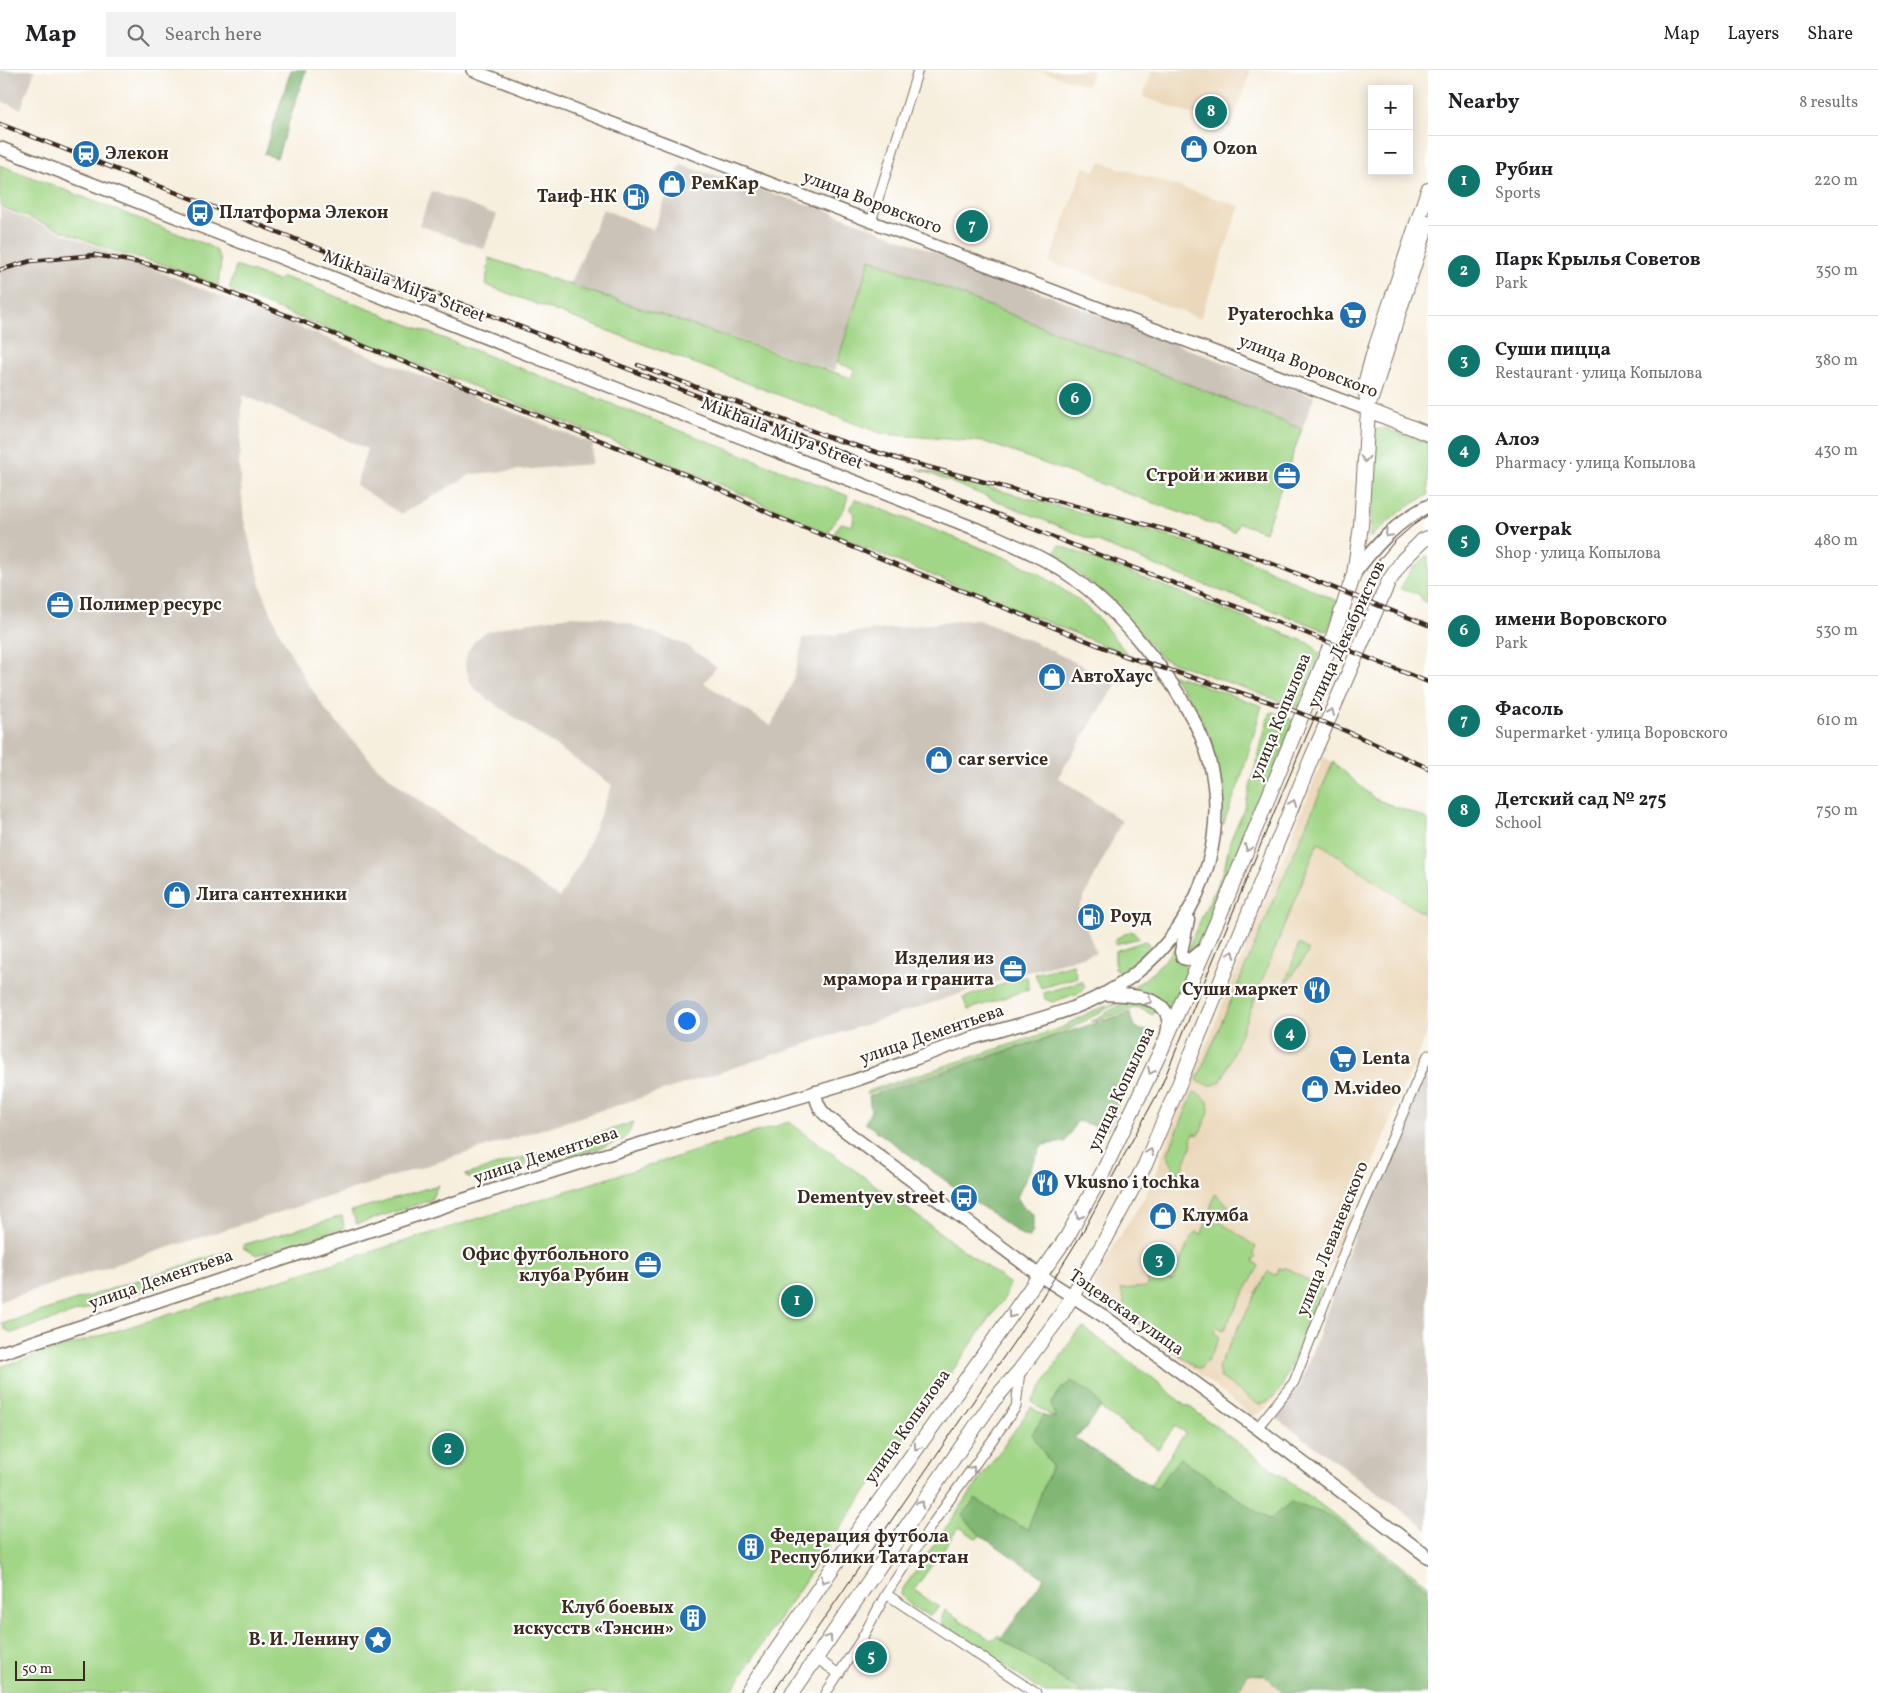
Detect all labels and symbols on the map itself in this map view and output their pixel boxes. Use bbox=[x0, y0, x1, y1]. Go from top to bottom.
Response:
pin: 8 bbox=[1195, 93, 1227, 131]
shop icon: Ozon bbox=[1179, 134, 1209, 164]
place label: Ozon bbox=[1213, 137, 1258, 162]
station icon: Элекон bbox=[71, 139, 101, 169]
place label: Элекон bbox=[105, 142, 169, 167]
street label: улица Воровского bbox=[799, 165, 945, 241]
shop icon: РемКар bbox=[657, 169, 687, 199]
place label: РемКар bbox=[691, 172, 759, 197]
fuel station icon: Таиф-НК bbox=[621, 182, 651, 212]
place label: Таиф-НК bbox=[537, 185, 617, 210]
bus stop icon: Платформа Элекон bbox=[185, 198, 215, 228]
place label: Платформа Элекон bbox=[219, 201, 389, 226]
pin: 7 bbox=[956, 207, 988, 245]
street label: Mikhaila Milya Street bbox=[319, 244, 489, 330]
supermarket icon: Pyaterochka bbox=[1338, 300, 1368, 330]
place label: Pyaterochka bbox=[1228, 303, 1334, 328]
street label: улица Воровского bbox=[1235, 329, 1381, 405]
pin: 6 bbox=[1059, 380, 1091, 418]
street label: Mikhaila Milya Street bbox=[697, 391, 867, 477]
one-way arrow bbox=[1359, 455, 1370, 463]
office icon: Строй и живи bbox=[1272, 461, 1302, 491]
place label: Строй и живи bbox=[1146, 464, 1268, 489]
one-way arrow bbox=[1385, 528, 1394, 537]
street label: улица Декабристов bbox=[1302, 557, 1392, 713]
office icon: Полимер ресурс bbox=[45, 590, 75, 620]
place label: Полимер ресурс bbox=[79, 593, 222, 618]
street label: улица Копылова bbox=[1244, 649, 1318, 784]
shop icon: АвтоХаус bbox=[1037, 662, 1067, 692]
place label: АвтоХаус bbox=[1071, 665, 1153, 690]
one-way arrow bbox=[1324, 708, 1335, 717]
shop icon: car service bbox=[924, 745, 954, 775]
place label: car service bbox=[958, 748, 1048, 773]
one-way arrow bbox=[1287, 799, 1297, 808]
one-way arrow bbox=[1244, 843, 1254, 852]
shop icon: Лига сантехники bbox=[162, 880, 192, 910]
place label: Лига сантехники bbox=[196, 883, 347, 908]
fuel station icon: Роуд bbox=[1076, 902, 1106, 932]
place label: Роуд bbox=[1110, 905, 1152, 930]
place label: Изделия из мрамора и гранита bbox=[823, 947, 994, 993]
one-way arrow bbox=[1226, 950, 1237, 959]
office icon: Изделия из мрамора и гранита bbox=[998, 954, 1028, 984]
restaurant icon: Суши маркет bbox=[1302, 975, 1332, 1005]
place label: Суши маркет bbox=[1182, 978, 1298, 1003]
one-way arrow bbox=[1144, 994, 1153, 1005]
street label: улица Дементьева bbox=[856, 999, 1008, 1071]
your location bbox=[674, 1008, 700, 1034]
pin: 4 bbox=[1274, 1015, 1306, 1053]
street label: улица Копылова bbox=[1082, 1022, 1162, 1156]
supermarket icon: Lenta bbox=[1328, 1044, 1358, 1074]
place label: Lenta bbox=[1362, 1047, 1411, 1072]
one-way arrow bbox=[1147, 1066, 1158, 1075]
shop icon: M.video bbox=[1300, 1074, 1330, 1104]
place label: M.video bbox=[1334, 1077, 1401, 1102]
street label: улица Дементьева bbox=[470, 1121, 622, 1191]
one-way arrow bbox=[1144, 1148, 1155, 1157]
street label: улица Леваневского bbox=[1290, 1158, 1376, 1320]
restaurant icon: Vkusno i tochka bbox=[1030, 1168, 1060, 1198]
place label: Vkusno i tochka bbox=[1064, 1171, 1200, 1196]
bus stop icon: Dementyev street bbox=[949, 1183, 979, 1213]
place label: Dementyev street bbox=[797, 1186, 945, 1211]
shop icon: Клумба bbox=[1148, 1201, 1178, 1231]
place label: Клумба bbox=[1182, 1204, 1249, 1229]
one-way arrow bbox=[1075, 1211, 1085, 1220]
pin: 3 bbox=[1143, 1241, 1175, 1279]
place label: Офис футбольного клуба Рубин bbox=[462, 1243, 629, 1289]
street label: улица Дементьева bbox=[85, 1244, 237, 1316]
office icon: Офис футбольного клуба Рубин bbox=[633, 1250, 663, 1280]
street label: Тэцевская улица bbox=[1063, 1264, 1189, 1362]
pin: 1 bbox=[781, 1282, 813, 1320]
one-way arrow bbox=[1008, 1309, 1017, 1318]
street label: улица Копылова bbox=[859, 1364, 957, 1490]
pin: 2 bbox=[432, 1430, 464, 1468]
one-way arrow bbox=[914, 1441, 923, 1451]
one-way arrow bbox=[966, 1466, 974, 1475]
one-way arrow bbox=[915, 1500, 924, 1510]
place label: Федерация футбола Республики Татарстан bbox=[770, 1525, 969, 1571]
building icon: Федерация футбола Республики Татарстан bbox=[736, 1532, 766, 1562]
one-way arrow bbox=[821, 1575, 830, 1584]
place label: Клуб боевых искусств «Тэнсин» bbox=[513, 1596, 674, 1642]
building icon: Клуб боевых искусств «Тэнсин» bbox=[678, 1603, 708, 1633]
place icon: В. И. Ленину bbox=[363, 1625, 393, 1655]
place label: В. И. Ленину bbox=[249, 1628, 359, 1653]
one-way arrow bbox=[823, 1635, 832, 1644]
pin: 5 bbox=[855, 1638, 887, 1676]
scale bar bbox=[15, 1658, 85, 1681]

